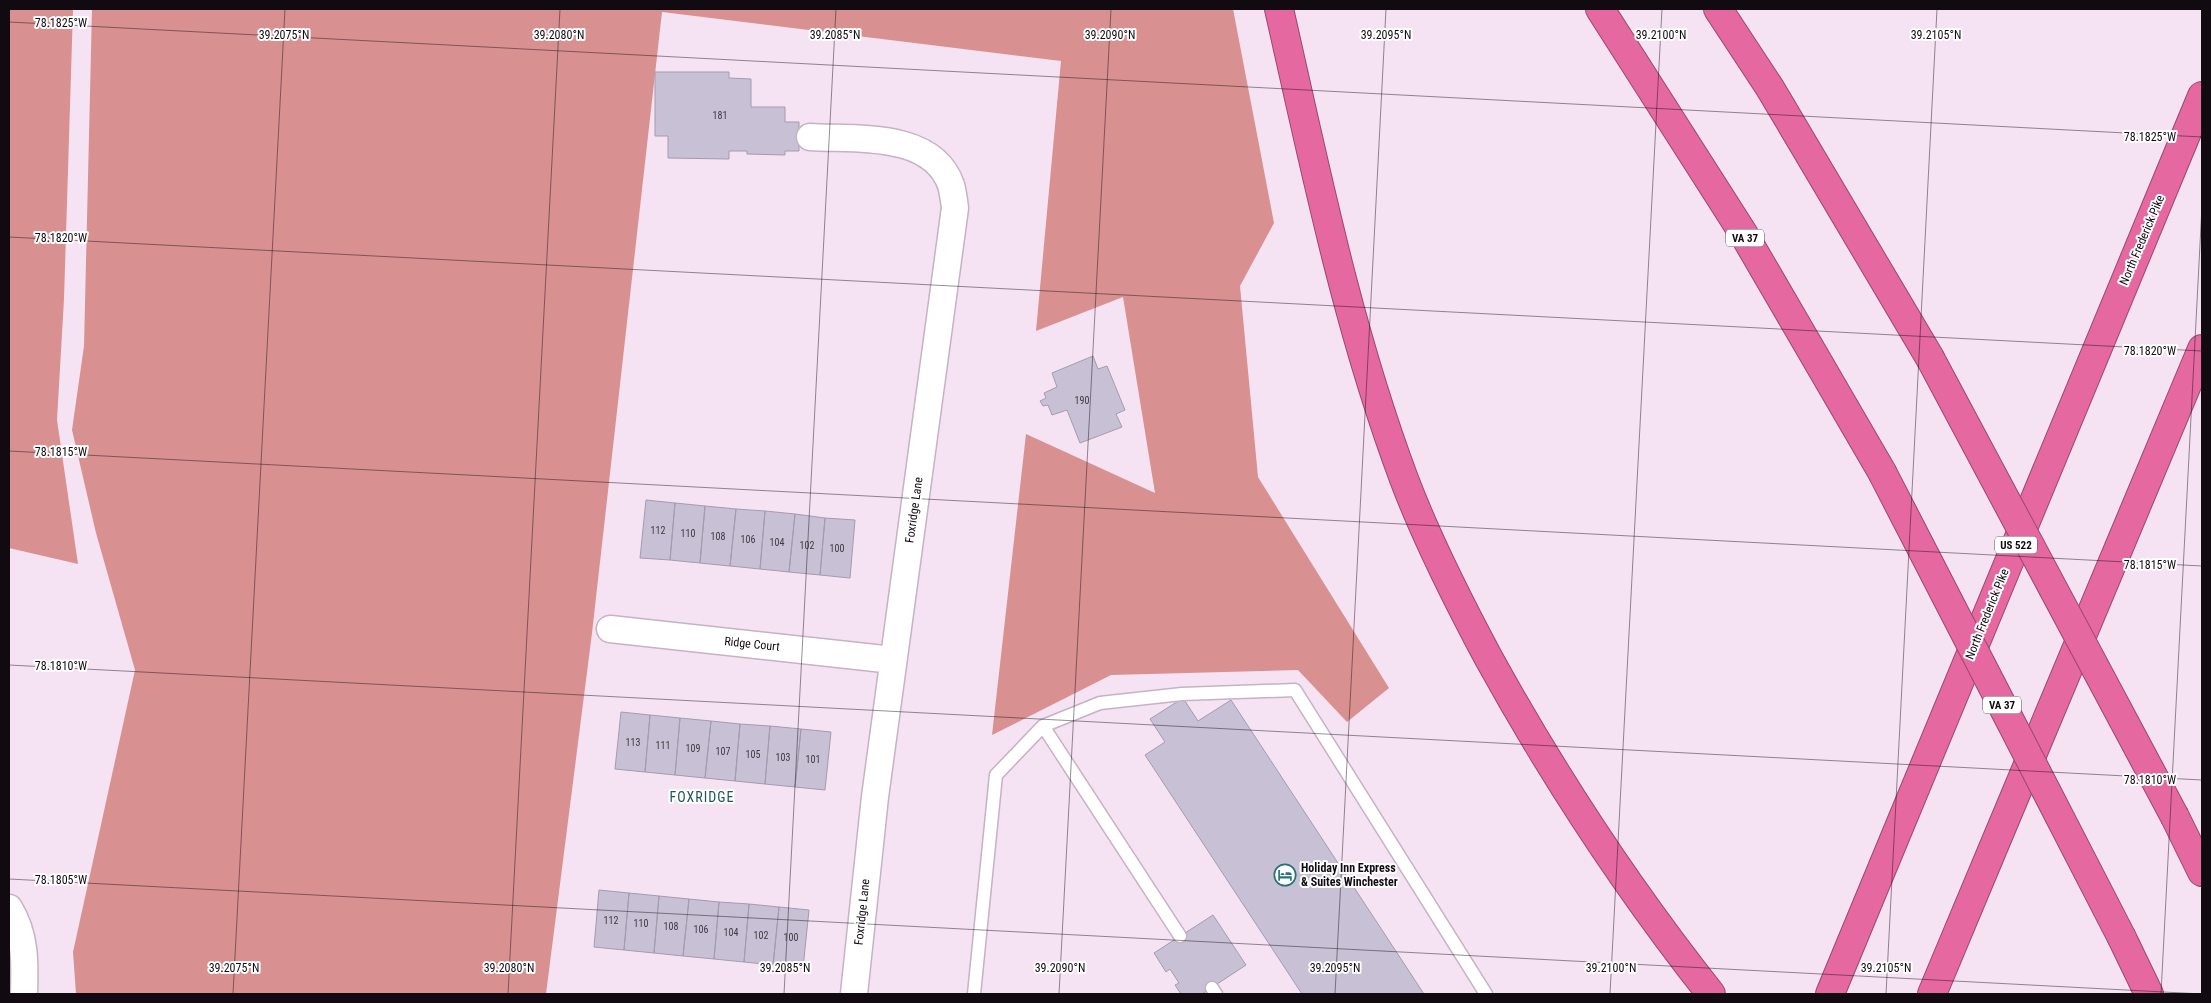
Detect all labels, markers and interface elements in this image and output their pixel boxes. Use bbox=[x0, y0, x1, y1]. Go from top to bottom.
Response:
text: 78.1825°W bbox=[35, 16, 87, 30]
text: 39.2075°N bbox=[259, 28, 309, 42]
text: 39.2080°N bbox=[534, 28, 584, 42]
text: 39.2085°N bbox=[810, 28, 860, 42]
text: 39.2090°N bbox=[1085, 28, 1135, 42]
text: 39.2095°N bbox=[1361, 28, 1411, 42]
text: 39.2100°N bbox=[1636, 28, 1686, 42]
text: 39.2105°N bbox=[1911, 28, 1961, 42]
house number: 181 bbox=[713, 110, 727, 121]
text: 78.1825°W bbox=[2124, 130, 2176, 144]
street label: North Frederick Pike bbox=[2117, 193, 2167, 287]
road number: VA 37 bbox=[1726, 230, 1764, 247]
text: 78.1820°W bbox=[35, 231, 87, 245]
text: 78.1820°W bbox=[2124, 344, 2176, 358]
house number: 190 bbox=[1075, 395, 1089, 406]
text: 78.1815°W bbox=[35, 445, 87, 459]
street label: Foxridge Lane bbox=[902, 476, 926, 544]
house number: 112 bbox=[651, 525, 665, 536]
house number: 110 bbox=[681, 528, 695, 539]
house number: 108 bbox=[711, 531, 725, 542]
house number: 106 bbox=[741, 534, 755, 545]
road number: US 522 bbox=[1995, 536, 2037, 554]
house number: 104 bbox=[770, 537, 784, 548]
house number: 102 bbox=[800, 540, 814, 551]
house number: 100 bbox=[830, 543, 844, 554]
text: 78.1815°W bbox=[2124, 558, 2176, 572]
street label: North Frederick Pike bbox=[1962, 566, 2012, 661]
street label: Ridge Court bbox=[724, 634, 781, 654]
text: 78.1810°W bbox=[35, 659, 87, 673]
road number: VA 37 bbox=[1983, 696, 2021, 714]
house number: 113 bbox=[626, 737, 640, 748]
house number: 111 bbox=[656, 740, 670, 751]
house number: 109 bbox=[686, 743, 700, 754]
house number: 107 bbox=[716, 746, 730, 757]
house number: 105 bbox=[746, 749, 760, 760]
house number: 103 bbox=[776, 752, 790, 763]
house number: 101 bbox=[806, 754, 820, 765]
text: 78.1810°W bbox=[2124, 773, 2176, 787]
district label: FOXRIDGE bbox=[670, 789, 734, 805]
place label: Holiday Inn Express & Suites Winchester bbox=[1301, 861, 1398, 889]
hotel icon: Holiday Inn Express & Suites Winchester bbox=[1273, 863, 1297, 887]
text: 78.1805°W bbox=[35, 873, 87, 887]
street label: Foxridge Lane bbox=[852, 878, 872, 946]
house number: 112 bbox=[604, 915, 618, 926]
house number: 110 bbox=[634, 918, 648, 929]
house number: 108 bbox=[664, 921, 678, 932]
house number: 106 bbox=[694, 924, 708, 935]
house number: 104 bbox=[724, 927, 738, 938]
house number: 102 bbox=[754, 930, 768, 941]
house number: 100 bbox=[784, 932, 798, 943]
text: 39.2075°N bbox=[209, 961, 259, 975]
text: 39.2080°N bbox=[484, 961, 534, 975]
text: 39.2085°N bbox=[760, 961, 810, 975]
text: 39.2090°N bbox=[1035, 961, 1085, 975]
text: 39.2095°N bbox=[1310, 961, 1360, 975]
text: 39.2100°N bbox=[1586, 961, 1636, 975]
text: 39.2105°N bbox=[1861, 961, 1911, 975]

